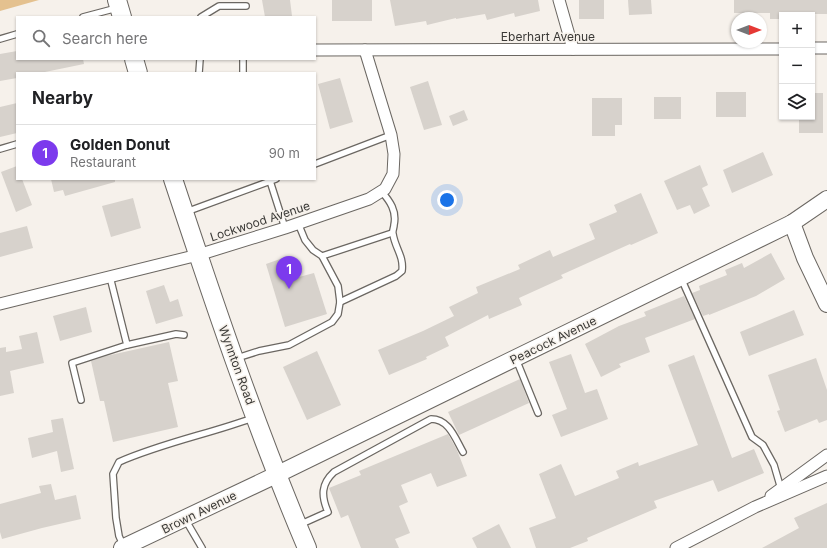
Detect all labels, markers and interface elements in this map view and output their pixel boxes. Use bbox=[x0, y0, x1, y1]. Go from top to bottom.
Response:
north arrow bbox=[731, 12, 767, 48]
map controls bbox=[779, 12, 815, 120]
button: + bbox=[779, 12, 815, 48]
search box bbox=[16, 16, 316, 60]
icon: search bbox=[30, 27, 52, 49]
text: Search here bbox=[62, 29, 148, 48]
street label: Eberhart Avenue bbox=[501, 29, 595, 44]
button: − bbox=[779, 48, 815, 84]
button: layers bbox=[779, 84, 815, 120]
text: Nearby bbox=[32, 88, 93, 108]
text: Golden Donut bbox=[70, 135, 170, 154]
text: 1 bbox=[42, 145, 48, 161]
text: 90 m bbox=[269, 145, 300, 161]
text: Restaurant bbox=[70, 154, 136, 170]
your location bbox=[437, 190, 457, 210]
street label: Lockwood Avenue bbox=[208, 198, 312, 244]
pin: 1 bbox=[276, 256, 302, 289]
street label: Peacock Avenue bbox=[507, 313, 599, 367]
street label: Wynnton Road bbox=[216, 323, 258, 407]
street label: Brown Avenue bbox=[159, 487, 239, 537]

